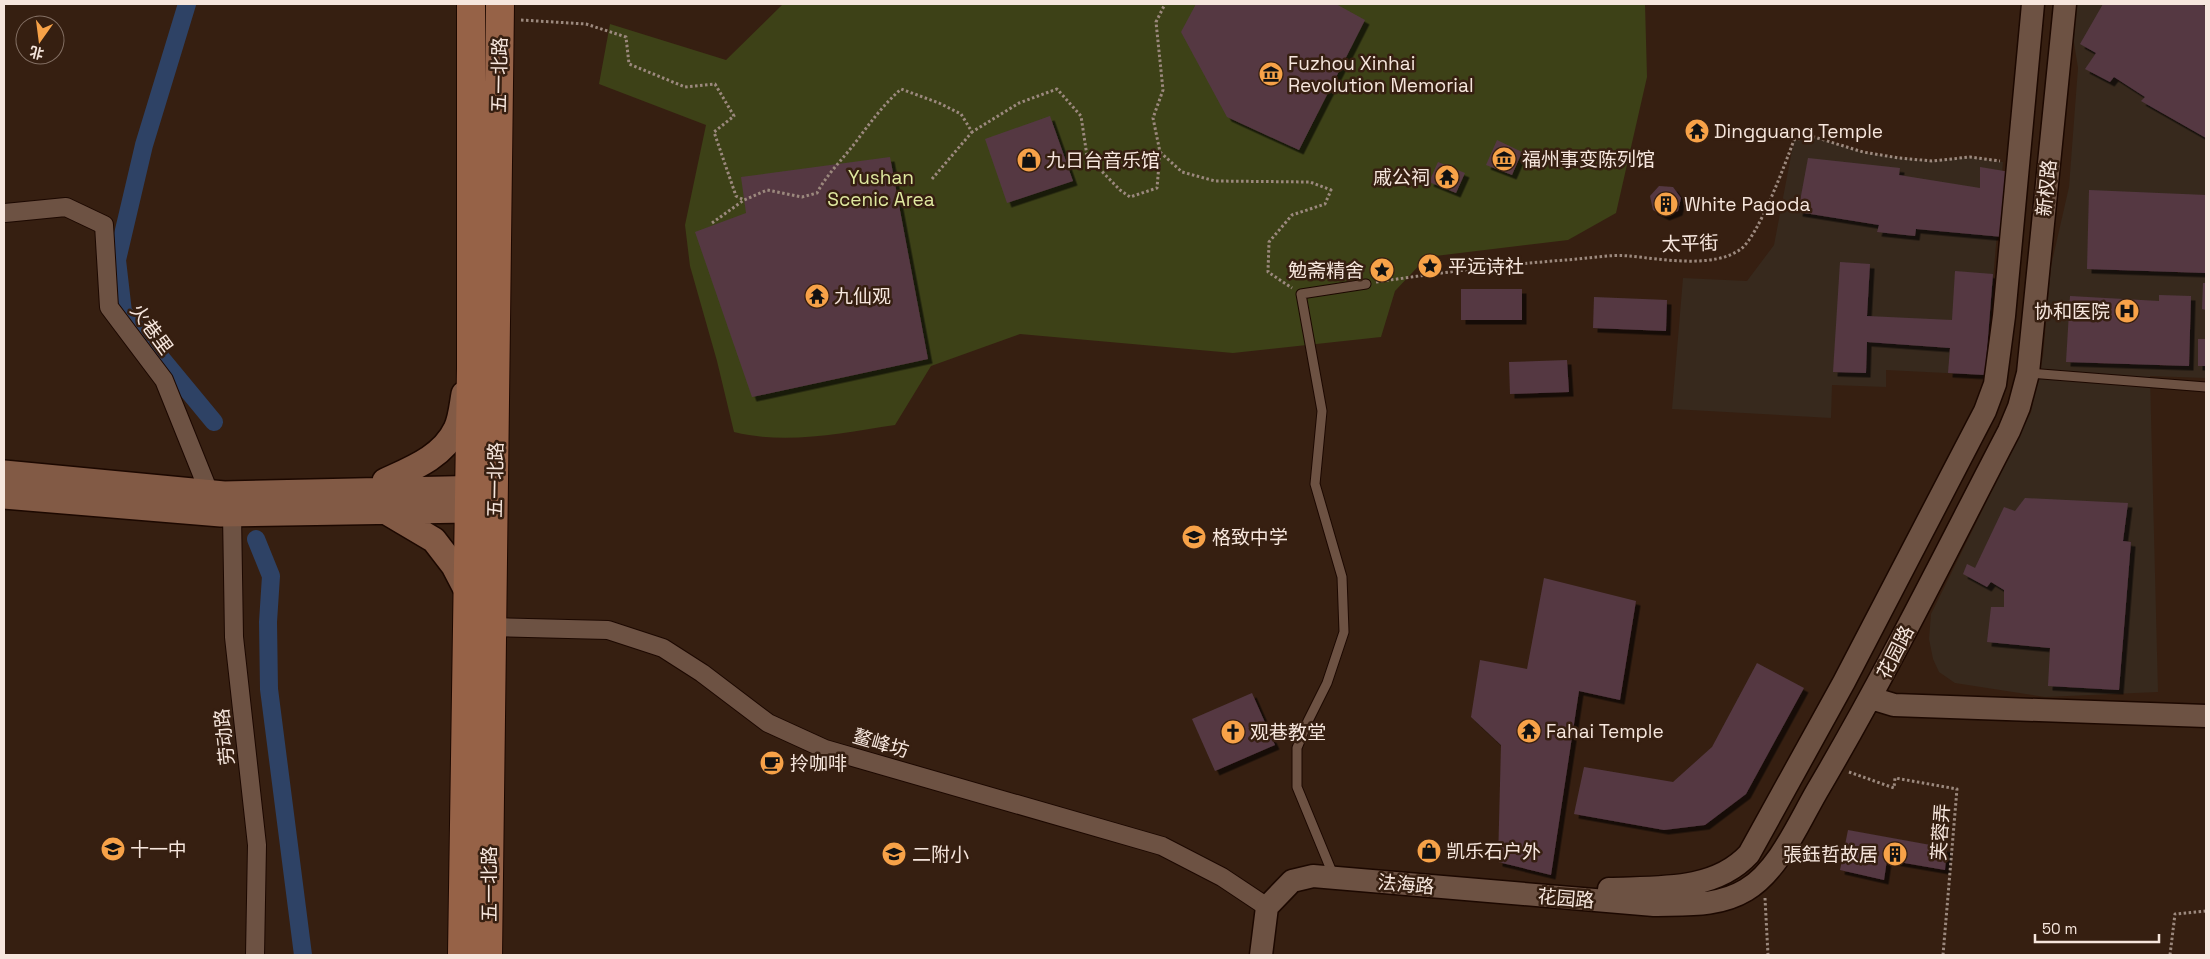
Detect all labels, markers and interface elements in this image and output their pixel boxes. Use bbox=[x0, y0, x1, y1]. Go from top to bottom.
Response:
north arrow bbox=[15, 15, 65, 65]
street label: 五一北路 bbox=[486, 37, 513, 113]
text: 北 bbox=[28, 42, 46, 63]
place label: Fuzhou Xinhai Revolution Memorial bbox=[1288, 51, 1474, 98]
museum icon: Fuzhou Xinhai Revolution Memorial bbox=[1258, 61, 1284, 87]
temple icon: Dingguang Temple bbox=[1684, 118, 1710, 144]
place label: Dingguang Temple bbox=[1714, 119, 1883, 144]
museum icon: 福州事变陈列馆 bbox=[1491, 146, 1517, 172]
shop icon: 九日台音乐馆 bbox=[1016, 147, 1042, 173]
place label: 福州事变陈列馆 bbox=[1522, 147, 1655, 172]
place label: 九日台音乐馆 bbox=[1046, 148, 1160, 173]
street label: 新权路 bbox=[2031, 158, 2062, 218]
temple icon: 戚公祠 bbox=[1434, 164, 1460, 190]
park label: Yushan Scenic Area bbox=[827, 165, 935, 212]
place label: 戚公祠 bbox=[1373, 165, 1430, 190]
building icon: White Pagoda bbox=[1653, 191, 1679, 217]
place label: White Pagoda bbox=[1684, 192, 1811, 217]
street label: 太平街 bbox=[1661, 230, 1719, 257]
place icon: 平远诗社 bbox=[1417, 253, 1443, 279]
place label: 平远诗社 bbox=[1448, 254, 1524, 279]
place icon: 勉斋精舍 bbox=[1369, 257, 1395, 283]
place label: 勉斋精舍 bbox=[1288, 258, 1364, 283]
temple icon: 九仙观 bbox=[804, 283, 830, 309]
place label: 九仙观 bbox=[834, 284, 891, 309]
hospital icon: 协和医院 bbox=[2114, 298, 2140, 324]
street label: 火巷里 bbox=[125, 299, 178, 360]
place label: 协和医院 bbox=[2034, 299, 2110, 324]
street label: 五一北路 bbox=[482, 442, 509, 518]
school or university icon: 格致中学 bbox=[1181, 524, 1207, 550]
place label: 格致中学 bbox=[1212, 525, 1288, 550]
street label: 花园路 bbox=[1871, 621, 1920, 683]
street label: 劳动路 bbox=[209, 707, 240, 767]
temple icon: Fahai Temple bbox=[1516, 718, 1542, 744]
church icon: 观巷教堂 bbox=[1220, 719, 1246, 745]
place label: Fahai Temple bbox=[1546, 719, 1664, 744]
place label: 观巷教堂 bbox=[1250, 720, 1326, 745]
street label: 鳌峰坊 bbox=[850, 724, 912, 763]
cafe icon: 拎咖啡 bbox=[759, 750, 785, 776]
place label: 拎咖啡 bbox=[790, 751, 847, 776]
street label: 芙蓉弄 bbox=[1926, 803, 1955, 861]
school or university icon: 十一中 bbox=[100, 836, 126, 862]
place label: 十一中 bbox=[130, 837, 187, 862]
shop icon: 凯乐石户外 bbox=[1416, 838, 1442, 864]
place label: 凯乐石户外 bbox=[1446, 839, 1541, 864]
school or university icon: 二附小 bbox=[881, 841, 907, 867]
building icon: 張鈺哲故居 bbox=[1882, 841, 1908, 867]
place label: 二附小 bbox=[912, 842, 969, 867]
place label: 張鈺哲故居 bbox=[1783, 842, 1878, 867]
street label: 五一北路 bbox=[477, 846, 502, 922]
street label: 法海路 bbox=[1376, 870, 1435, 899]
street label: 花园路 bbox=[1536, 884, 1595, 913]
scale bar bbox=[2035, 912, 2159, 944]
text: 50 m bbox=[2042, 919, 2077, 938]

